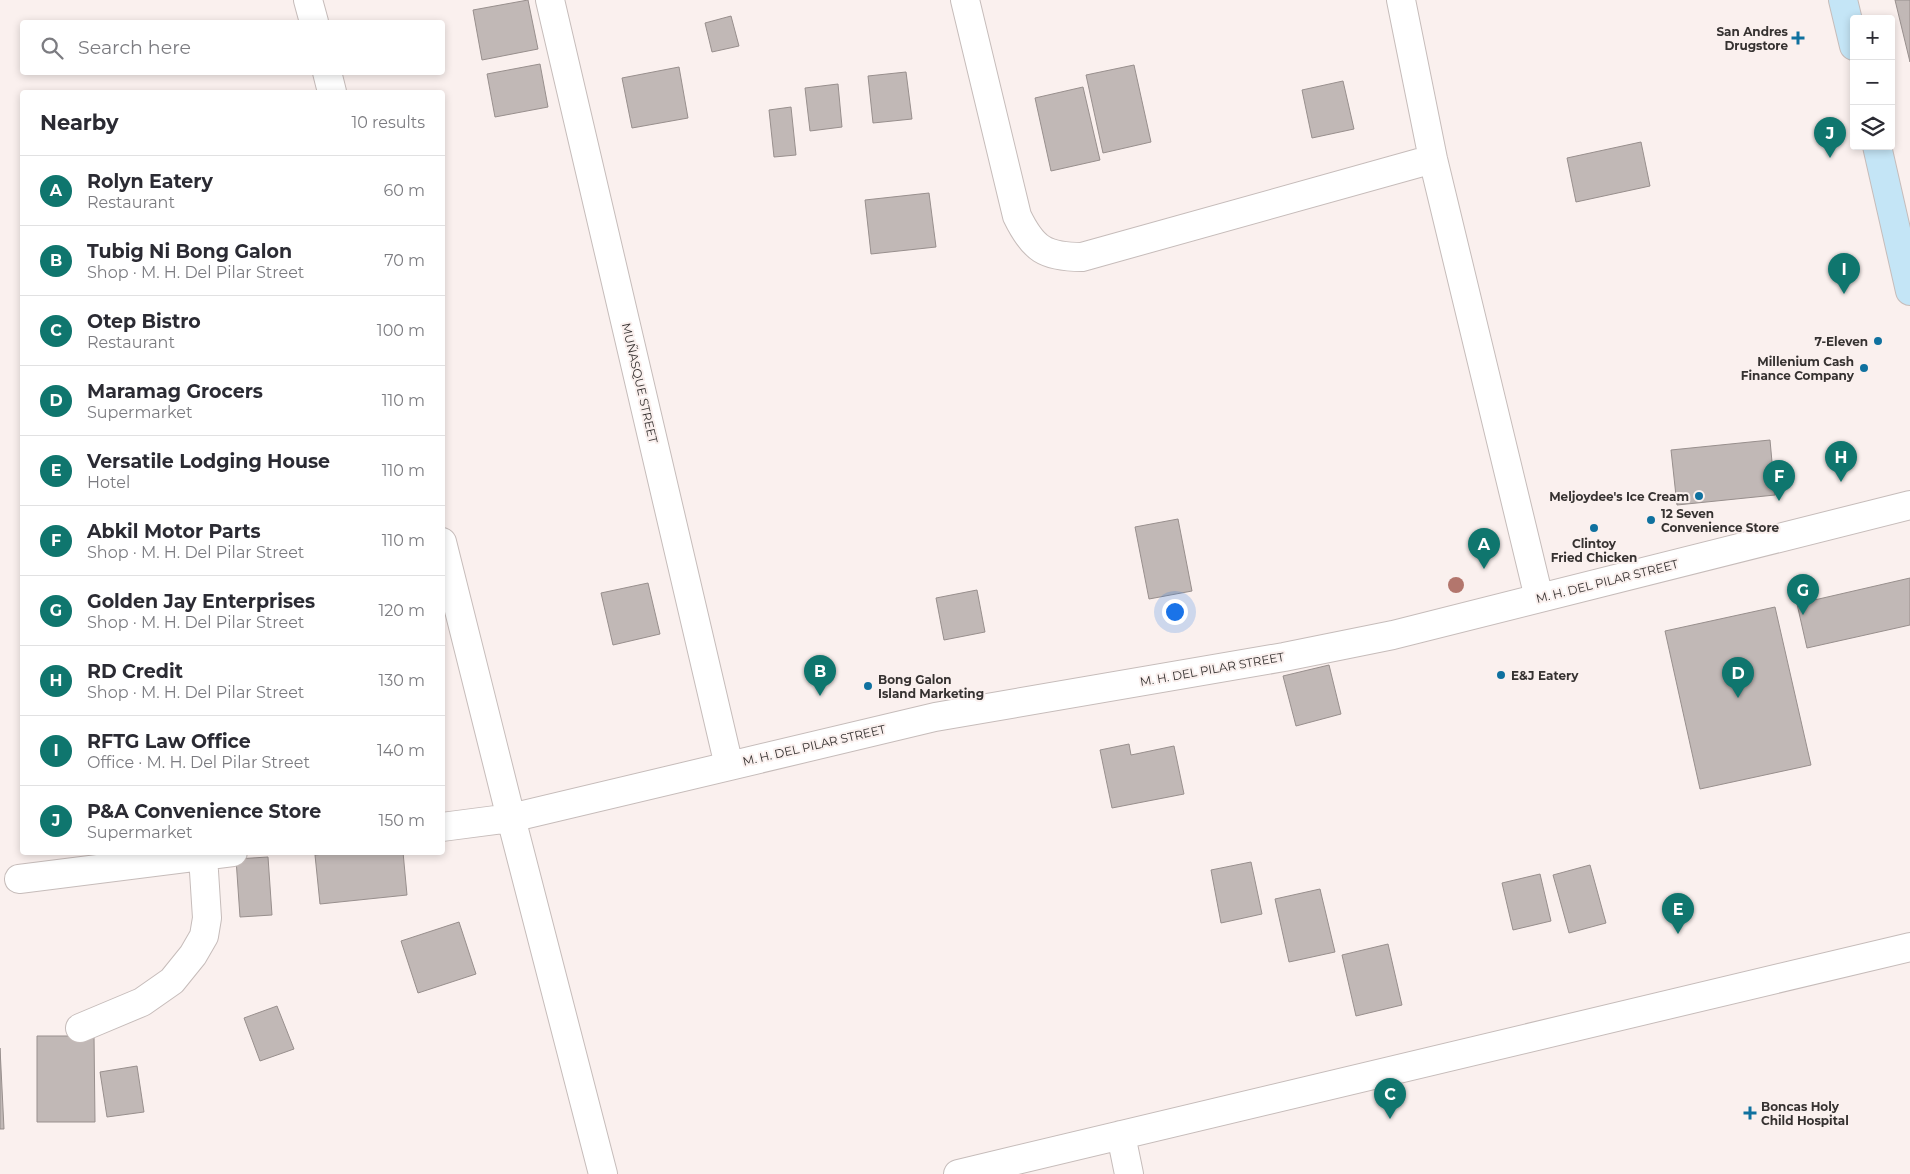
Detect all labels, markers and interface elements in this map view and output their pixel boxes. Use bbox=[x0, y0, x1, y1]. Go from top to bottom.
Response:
map controls bbox=[1850, 15, 1895, 150]
button: + bbox=[1850, 15, 1895, 60]
search box bbox=[20, 20, 445, 75]
place label: San Andres Drugstore bbox=[1716, 24, 1789, 53]
marker: San Andres Drugstore bbox=[1792, 32, 1804, 44]
icon: search bbox=[38, 34, 66, 62]
text: Search here bbox=[78, 36, 191, 59]
button: − bbox=[1850, 60, 1895, 105]
button: layers bbox=[1850, 105, 1895, 150]
text: Nearby bbox=[40, 110, 119, 135]
text: 10 results bbox=[352, 113, 425, 132]
pin: J bbox=[1814, 117, 1846, 158]
text: Rolyn Eatery bbox=[87, 170, 213, 193]
text: A bbox=[50, 181, 62, 200]
text: 60 m bbox=[383, 181, 425, 200]
text: Restaurant bbox=[87, 193, 175, 212]
text: Tubig Ni Bong Galon bbox=[87, 240, 292, 263]
text: B bbox=[50, 251, 62, 270]
text: 70 m bbox=[384, 251, 425, 270]
pin: I bbox=[1828, 253, 1860, 294]
text: Shop · M. H. Del Pilar Street bbox=[87, 263, 304, 282]
text: Otep Bistro bbox=[87, 310, 201, 333]
text: C bbox=[50, 321, 62, 340]
text: 100 m bbox=[377, 321, 425, 340]
street label: MUÑASQUE STREET bbox=[619, 321, 661, 445]
text: Restaurant bbox=[87, 333, 175, 352]
place label: 7-Eleven bbox=[1815, 334, 1868, 349]
marker: 7-Eleven bbox=[1872, 335, 1884, 347]
place label: Millenium Cash Finance Company bbox=[1741, 354, 1855, 383]
marker: Millenium Cash Finance Company bbox=[1858, 362, 1870, 374]
text: Maramag Grocers bbox=[87, 380, 263, 403]
text: D bbox=[49, 391, 63, 410]
text: 110 m bbox=[382, 391, 425, 410]
text: Supermarket bbox=[87, 403, 193, 422]
pin: H bbox=[1825, 441, 1857, 482]
text: Versatile Lodging House bbox=[87, 450, 330, 473]
pin: F bbox=[1763, 460, 1795, 501]
text: E bbox=[51, 461, 61, 480]
text: 110 m bbox=[382, 461, 425, 480]
text: Hotel bbox=[87, 473, 130, 492]
place label: Meljoydee's Ice Cream bbox=[1549, 489, 1689, 504]
marker: Meljoydee's Ice Cream bbox=[1693, 490, 1705, 502]
place label: 12 Seven Convenience Store bbox=[1661, 506, 1779, 535]
marker: 12 Seven Convenience Store bbox=[1645, 514, 1657, 526]
text: Abkil Motor Parts bbox=[87, 520, 261, 543]
marker: Clintoy Fried Chicken bbox=[1588, 522, 1600, 534]
pin: A bbox=[1468, 528, 1500, 569]
text: F bbox=[51, 531, 61, 550]
text: 110 m bbox=[382, 531, 425, 550]
place label: Clintoy Fried Chicken bbox=[1551, 536, 1637, 565]
text: Shop · M. H. Del Pilar Street bbox=[87, 543, 304, 562]
street label: M. H. DEL PILAR STREET bbox=[1534, 556, 1680, 606]
pin: G bbox=[1787, 574, 1819, 615]
text: Golden Jay Enterprises bbox=[87, 590, 315, 613]
your location bbox=[1162, 599, 1188, 625]
text: G bbox=[50, 601, 62, 620]
text: 120 m bbox=[378, 601, 425, 620]
text: Shop · M. H. Del Pilar Street bbox=[87, 613, 304, 632]
street label: M. H. DEL PILAR STREET bbox=[1139, 649, 1285, 689]
pin: B bbox=[804, 655, 836, 696]
pin: D bbox=[1722, 657, 1754, 698]
text: RD Credit bbox=[87, 660, 183, 683]
place label: E&J Eatery bbox=[1511, 668, 1579, 683]
marker: E&J Eatery bbox=[1495, 669, 1507, 681]
text: H bbox=[50, 671, 62, 690]
text: 130 m bbox=[378, 671, 425, 690]
place label: Bong Galon Island Marketing bbox=[878, 672, 984, 701]
marker: Bong Galon Island Marketing bbox=[862, 680, 874, 692]
text: Shop · M. H. Del Pilar Street bbox=[87, 683, 304, 702]
street label: M. H. DEL PILAR STREET bbox=[741, 721, 887, 769]
text: RFTG Law Office bbox=[87, 730, 251, 753]
text: I bbox=[53, 741, 59, 760]
text: 140 m bbox=[377, 741, 425, 760]
text: Office · M. H. Del Pilar Street bbox=[87, 753, 310, 772]
text: P&A Convenience Store bbox=[87, 800, 321, 823]
text: J bbox=[52, 811, 60, 830]
text: 150 m bbox=[378, 811, 425, 830]
text: Supermarket bbox=[87, 823, 193, 842]
pin: E bbox=[1662, 893, 1694, 934]
pin: C bbox=[1374, 1078, 1406, 1119]
place label: Boncas Holy Child Hospital bbox=[1761, 1099, 1849, 1128]
marker: Boncas Holy Child Hospital bbox=[1743, 1106, 1757, 1120]

